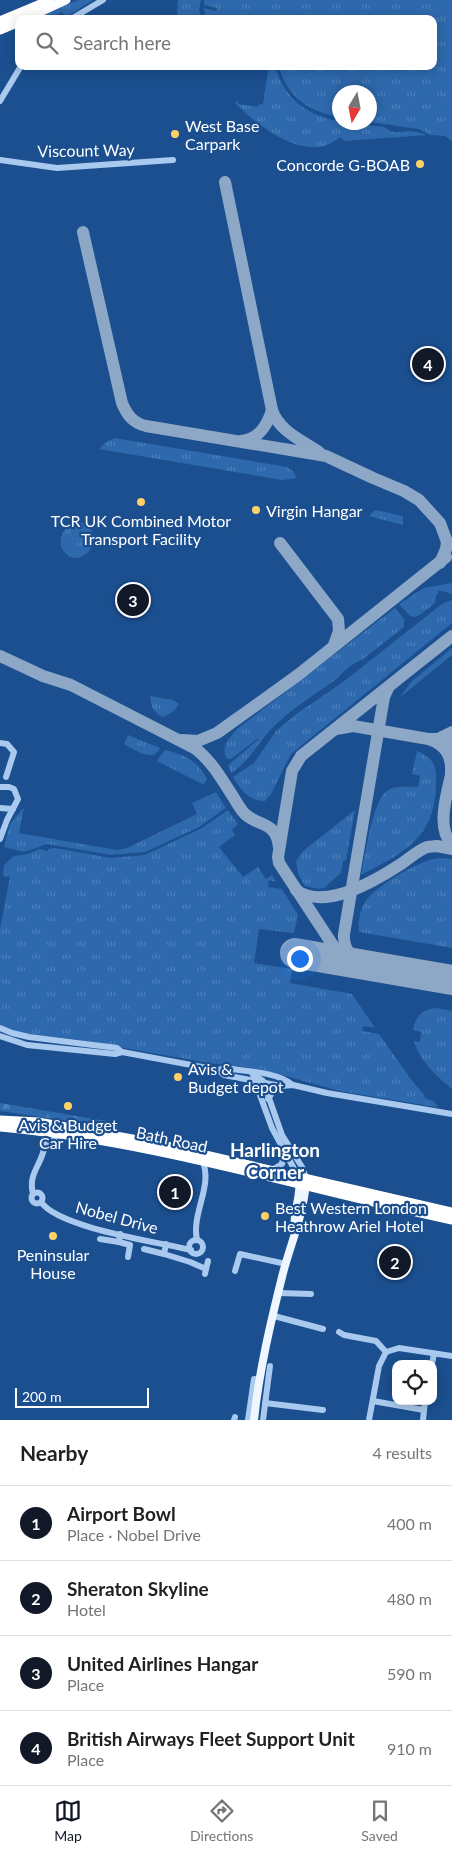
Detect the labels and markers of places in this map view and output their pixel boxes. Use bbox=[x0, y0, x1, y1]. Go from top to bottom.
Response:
place label: West Base Carpark bbox=[185, 116, 259, 153]
marker: West Base Carpark bbox=[169, 128, 181, 140]
place label: Concorde G-BOAB bbox=[276, 155, 410, 174]
marker: Concorde G-BOAB bbox=[414, 158, 426, 170]
pin: 4 bbox=[412, 345, 444, 383]
marker: TCR UK Combined Motor Transport Facility bbox=[135, 496, 147, 508]
place label: Virgin Hangar bbox=[266, 501, 363, 520]
marker: Virgin Hangar bbox=[250, 504, 262, 516]
place label: TCR UK Combined Motor Transport Facility bbox=[51, 511, 231, 548]
pin: 3 bbox=[117, 581, 149, 619]
place label: Avis & Budget depot bbox=[188, 1059, 284, 1096]
marker: Avis & Budget depot bbox=[172, 1071, 184, 1083]
marker: Avis & Budget Car Hire bbox=[62, 1100, 74, 1112]
place label: Avis & Budget Car Hire bbox=[18, 1115, 118, 1152]
pin: 1 bbox=[159, 1173, 191, 1211]
place label: Best Western London Heathrow Ariel Hotel bbox=[275, 1198, 427, 1235]
marker: Best Western London Heathrow Ariel Hotel bbox=[259, 1210, 271, 1222]
marker: Peninsular House bbox=[47, 1230, 59, 1242]
pin: 2 bbox=[379, 1243, 411, 1281]
place label: Peninsular House bbox=[17, 1245, 90, 1282]

